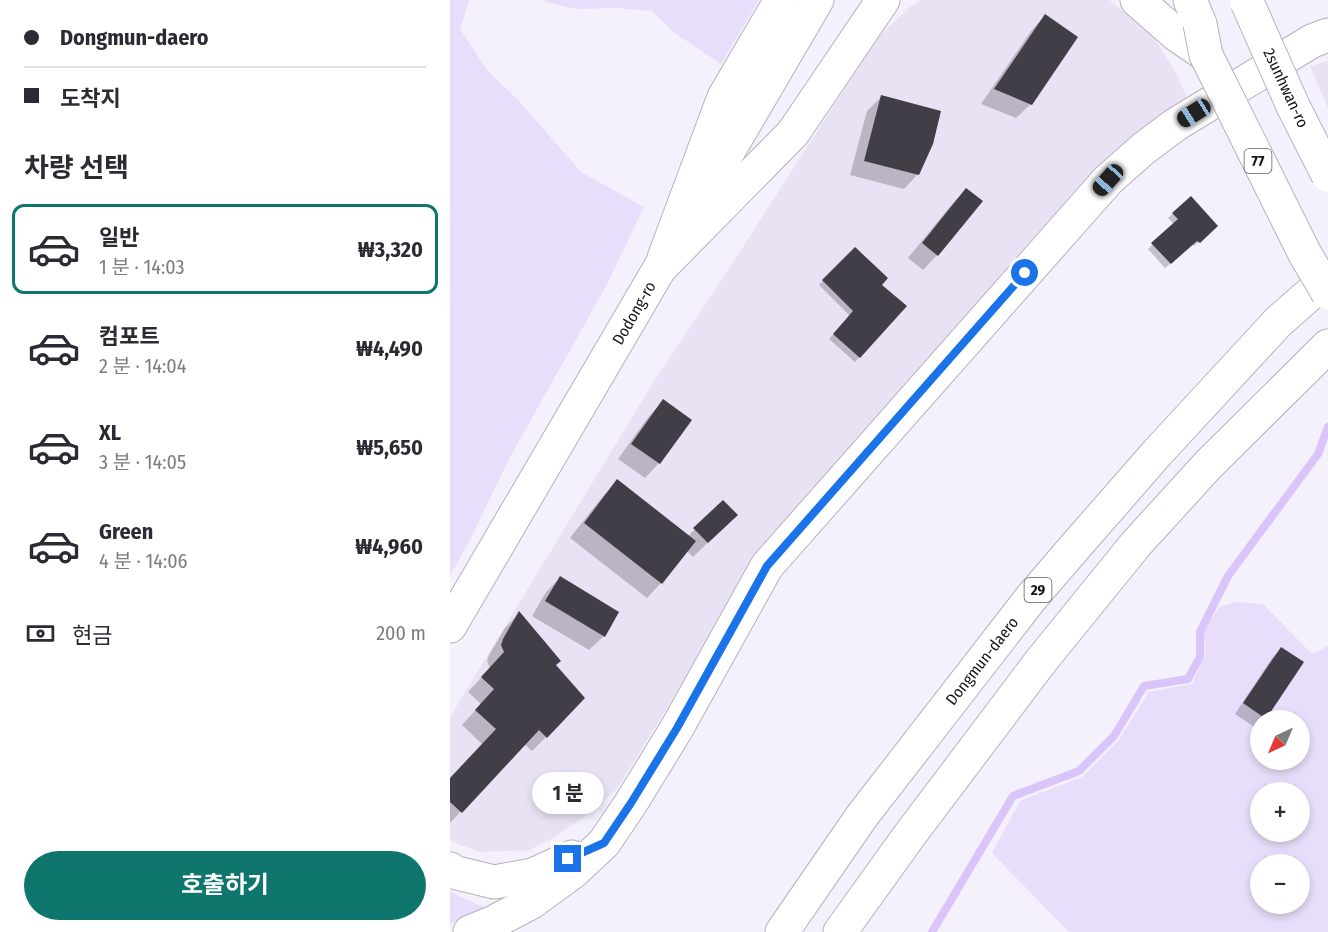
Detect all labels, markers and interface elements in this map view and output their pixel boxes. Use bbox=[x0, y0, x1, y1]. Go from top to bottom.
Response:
text: Dongmun-daero bbox=[60, 24, 209, 51]
street label: 2sunhwan-ro bbox=[1259, 45, 1313, 131]
text: 도착지 bbox=[60, 85, 121, 112]
car bbox=[1174, 96, 1214, 130]
road number: 77 bbox=[1244, 149, 1272, 173]
text: 차량 선택 bbox=[24, 152, 129, 184]
car bbox=[1089, 161, 1127, 199]
icon: car bbox=[27, 222, 81, 276]
text: 일반 bbox=[99, 224, 139, 251]
text: ₩3,320 bbox=[358, 236, 423, 263]
text: 1 분 · 14:03 bbox=[99, 255, 185, 279]
route start bbox=[1011, 259, 1038, 286]
street label: Dodong-ro bbox=[608, 278, 660, 348]
icon: car bbox=[27, 321, 81, 375]
text: 컴포트 bbox=[99, 323, 160, 350]
text: ₩4,490 bbox=[356, 335, 423, 362]
text: 2 분 · 14:04 bbox=[99, 354, 186, 378]
text: XL bbox=[99, 419, 121, 446]
icon: car bbox=[27, 420, 81, 474]
text: ₩5,650 bbox=[356, 434, 423, 461]
text: 3 분 · 14:05 bbox=[99, 450, 186, 474]
text: Green bbox=[99, 518, 153, 545]
icon: car bbox=[27, 519, 81, 573]
text: ₩4,960 bbox=[355, 533, 423, 560]
text: 4 분 · 14:06 bbox=[99, 549, 187, 573]
road number: 29 bbox=[1024, 578, 1052, 602]
street label: Dongmun-daero bbox=[942, 613, 1022, 709]
icon: cash bbox=[24, 617, 57, 650]
text: 200 m bbox=[376, 621, 426, 645]
text: 현금 bbox=[72, 622, 112, 649]
north arrow bbox=[1250, 710, 1310, 770]
map controls bbox=[1250, 710, 1310, 914]
callout: 1 분 bbox=[532, 772, 604, 814]
text: 1 분 bbox=[552, 781, 584, 805]
button: + bbox=[1250, 782, 1310, 842]
route end bbox=[554, 845, 581, 872]
button: 호출하기 bbox=[24, 851, 426, 920]
button: − bbox=[1250, 854, 1310, 914]

